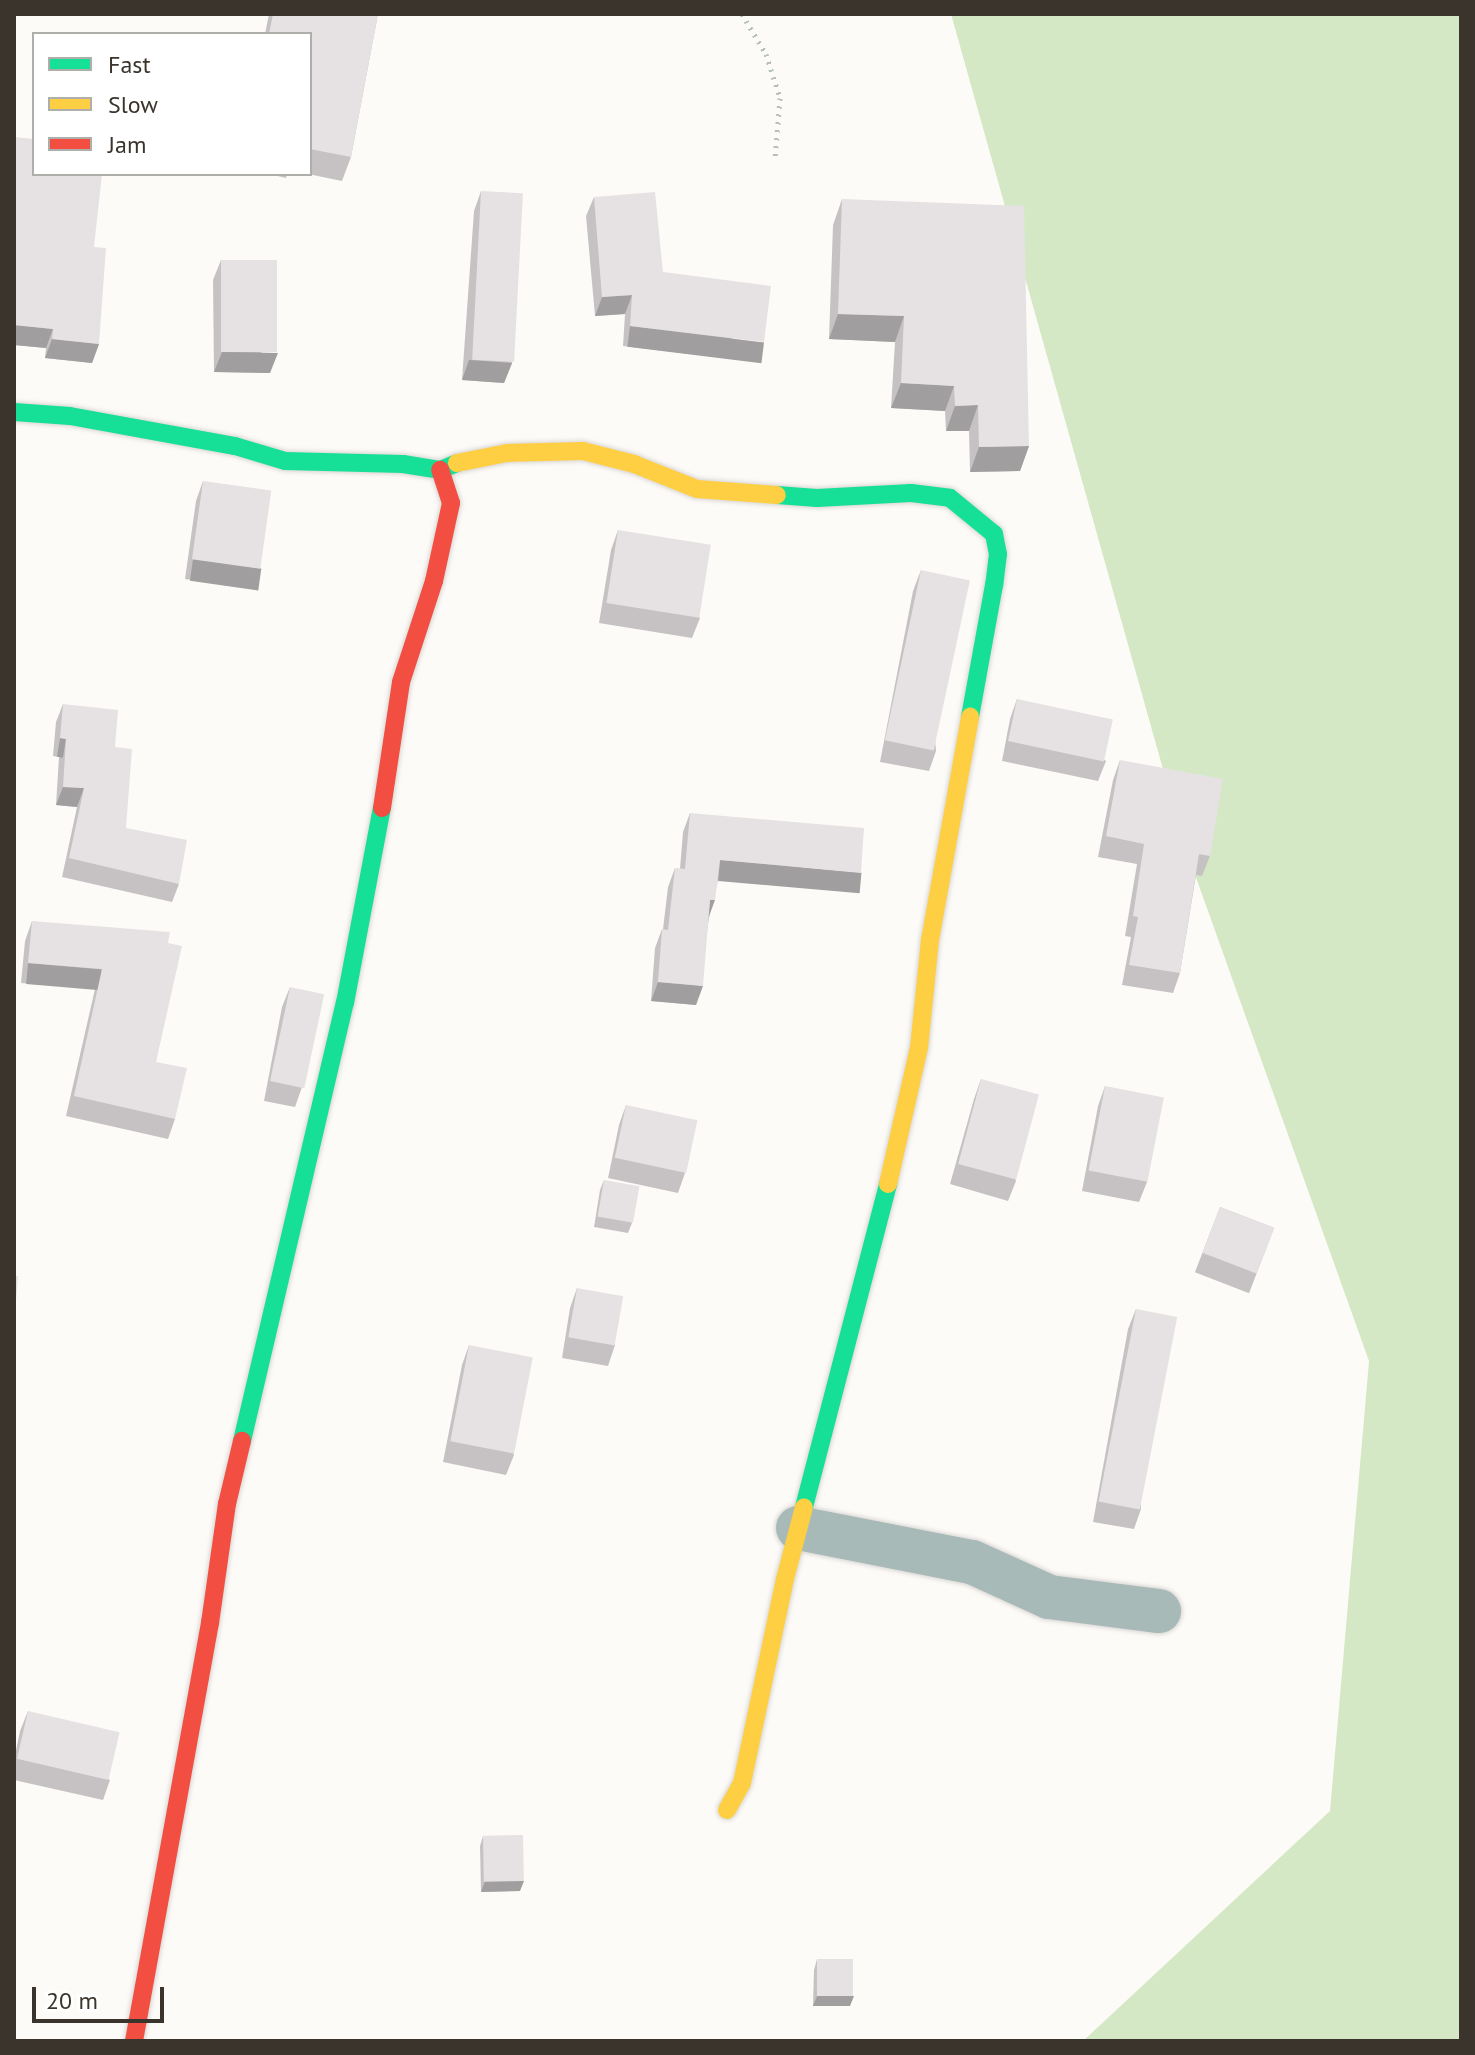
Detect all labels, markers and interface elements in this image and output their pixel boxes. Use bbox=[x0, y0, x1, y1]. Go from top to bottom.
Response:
legend bbox=[32, 32, 312, 176]
text: Fast bbox=[108, 49, 151, 80]
text: Slow bbox=[108, 89, 158, 120]
text: Jam bbox=[108, 129, 146, 160]
scale bar bbox=[36, 1971, 168, 2021]
text: 20 m bbox=[46, 1985, 98, 2016]

